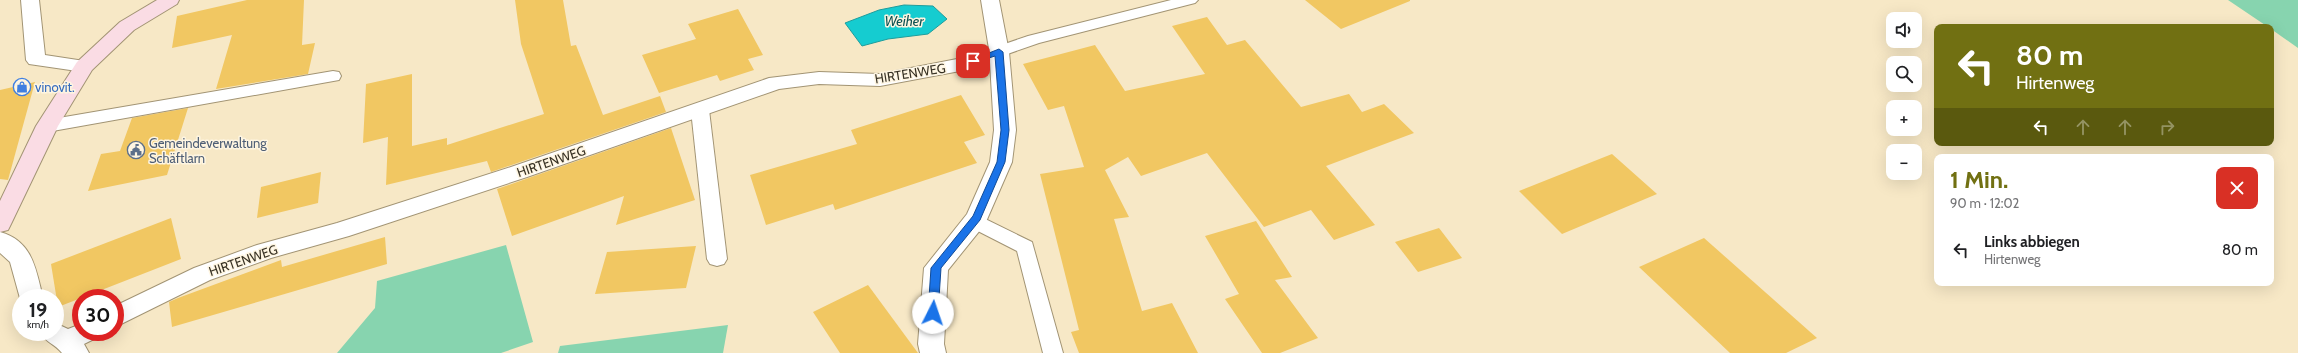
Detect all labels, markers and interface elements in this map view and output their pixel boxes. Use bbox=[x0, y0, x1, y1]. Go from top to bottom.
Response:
water label: Weiher bbox=[884, 12, 924, 30]
map controls bbox=[1886, 12, 1922, 180]
button: sound bbox=[1886, 12, 1922, 48]
text: 80 m bbox=[2016, 38, 2083, 72]
icon: left bbox=[1950, 40, 2002, 92]
pin bbox=[956, 44, 990, 78]
icon: arrive bbox=[962, 50, 984, 72]
button: search bbox=[1886, 56, 1922, 92]
street label: HIRTENWEG bbox=[873, 59, 947, 86]
text: Hirtenweg bbox=[2016, 72, 2094, 94]
shop icon: vinovit. bbox=[12, 77, 32, 97]
place label: vinovit. bbox=[35, 79, 75, 95]
button: + bbox=[1886, 100, 1922, 136]
icon: left bbox=[2030, 116, 2052, 138]
icon: ahead bbox=[2072, 116, 2094, 138]
icon: ahead bbox=[2114, 116, 2136, 138]
icon: right bbox=[2156, 116, 2178, 138]
place label: Gemeindeverwaltung Schäftlarn bbox=[149, 135, 267, 166]
public building icon: Gemeindeverwaltung Schäftlarn bbox=[126, 140, 146, 160]
street label: HIRTENWEG bbox=[515, 142, 588, 180]
button: − bbox=[1886, 144, 1922, 180]
text: 1 Min. bbox=[1950, 165, 2008, 194]
button: close bbox=[2216, 167, 2258, 209]
text: 90 m · 12:02 bbox=[1950, 195, 2019, 211]
text: Links abbiegen bbox=[1984, 233, 2080, 251]
icon: left bbox=[1950, 239, 1972, 261]
street label: HIRTENWEG bbox=[207, 241, 280, 279]
text: 80 m bbox=[2222, 241, 2258, 259]
text: Hirtenweg bbox=[1984, 251, 2041, 267]
speed limit sign: 30 bbox=[72, 289, 124, 341]
position arrow bbox=[912, 292, 954, 334]
text: 19 bbox=[29, 298, 47, 322]
text: km/h bbox=[27, 318, 49, 331]

